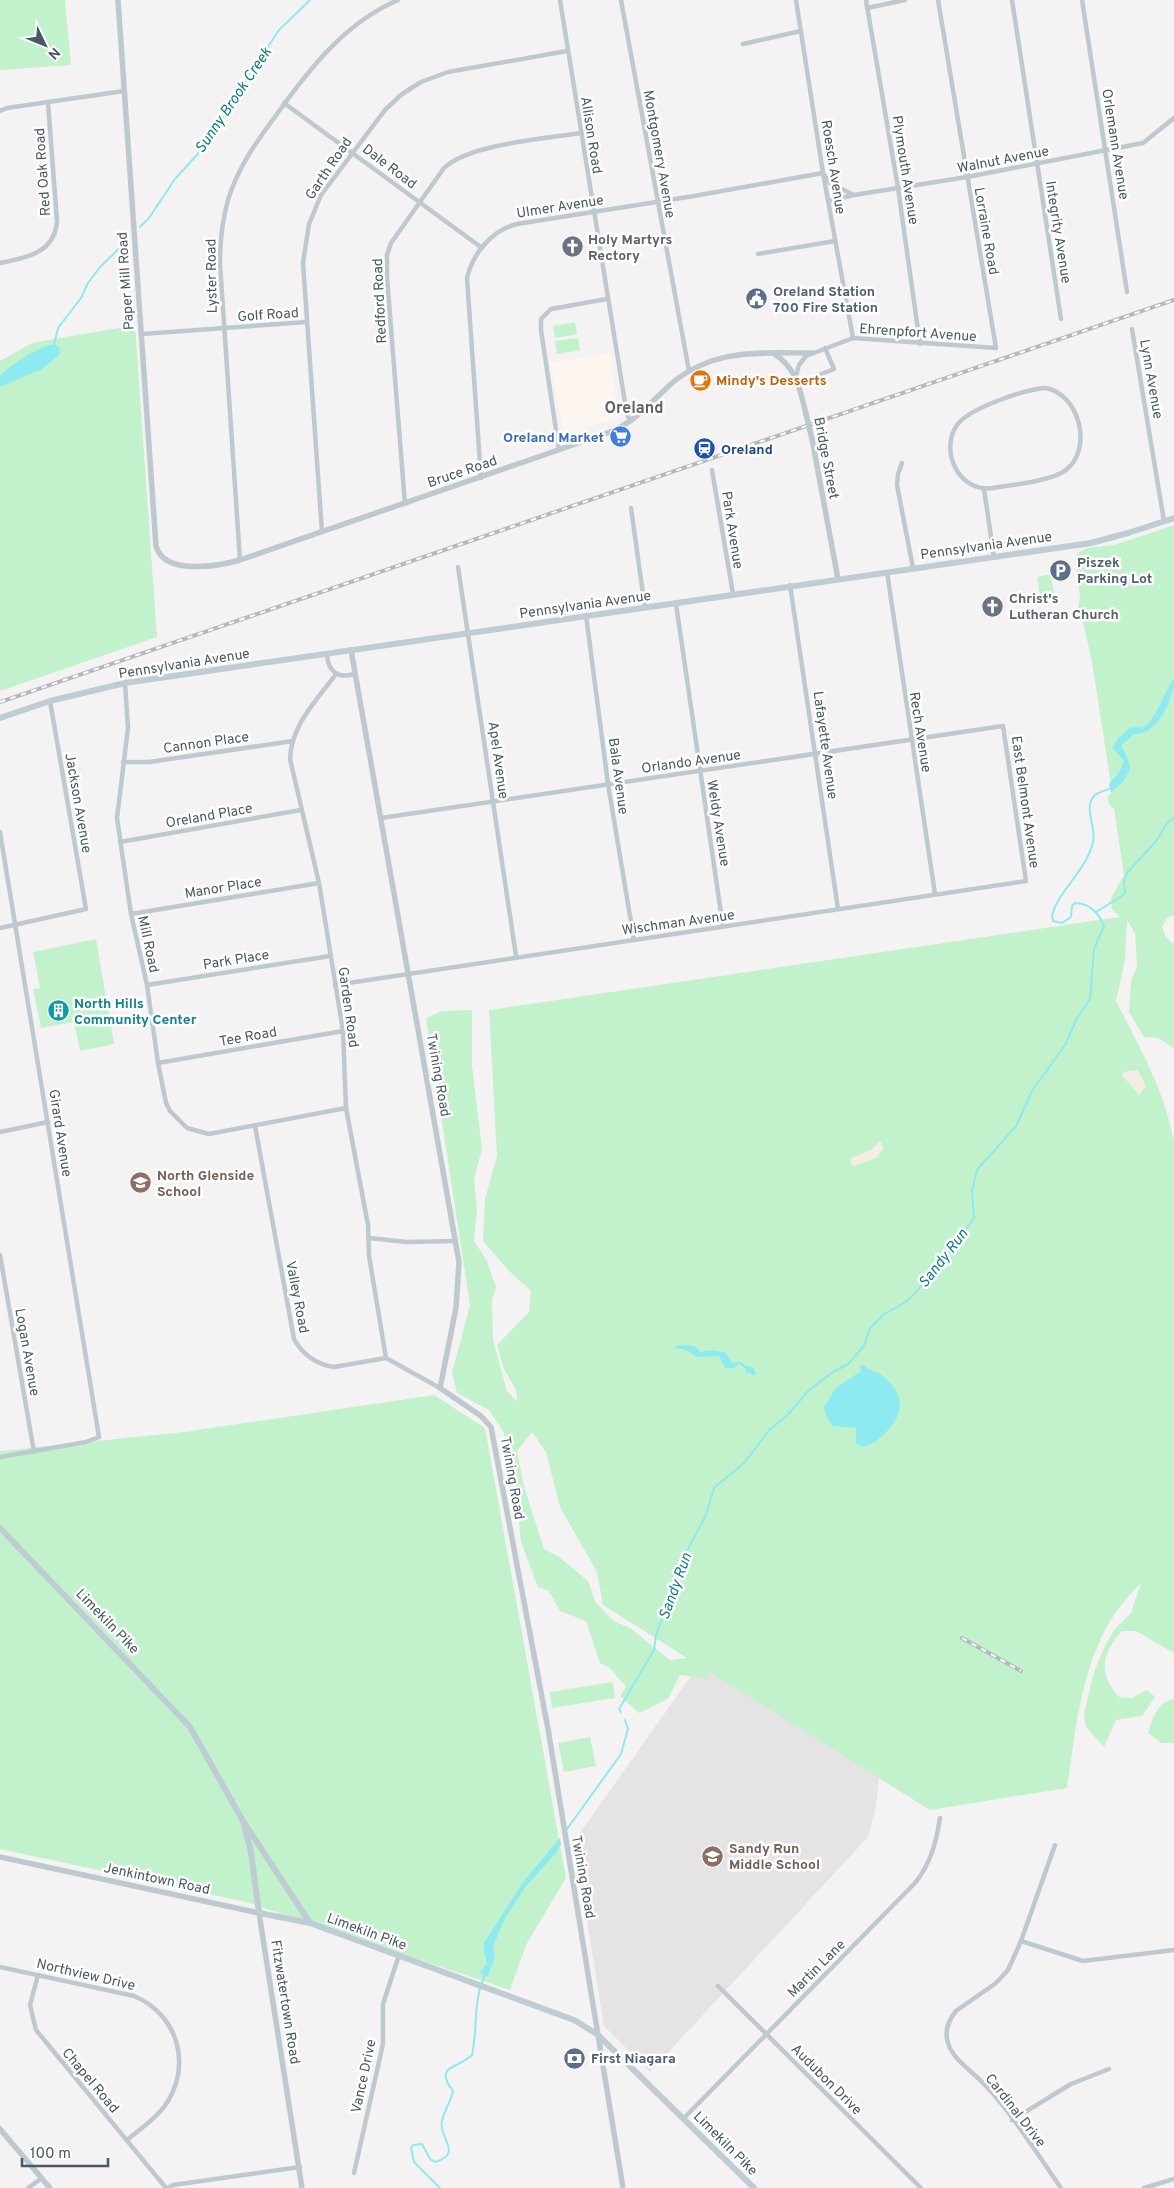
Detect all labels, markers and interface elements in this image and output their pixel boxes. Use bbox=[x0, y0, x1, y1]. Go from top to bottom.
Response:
north arrow bbox=[20, 20, 70, 70]
text: N bbox=[44, 43, 63, 62]
water label: Sunny Brook Creek bbox=[192, 44, 277, 157]
street label: Orlemann Avenue bbox=[1097, 88, 1132, 201]
street label: Montgomery Avenue bbox=[639, 89, 678, 220]
street label: Allison Road bbox=[576, 95, 605, 175]
street label: Plymouth Avenue bbox=[888, 114, 922, 226]
street label: Roesch Avenue bbox=[817, 119, 848, 216]
street label: Red Oak Road bbox=[32, 127, 55, 217]
street label: Garth Road bbox=[302, 134, 356, 203]
street label: Dale Road bbox=[359, 141, 420, 193]
street label: Walnut Avenue bbox=[956, 143, 1051, 178]
street label: Integrity Avenue bbox=[1041, 180, 1074, 285]
street label: Lorraine Road bbox=[969, 186, 1002, 276]
street label: Ulmer Avenue bbox=[515, 192, 605, 223]
street label: Paper Mill Road bbox=[115, 231, 138, 331]
place label: Holy Martyrs Rectory bbox=[588, 232, 673, 265]
church icon: Holy Martyrs Rectory bbox=[560, 235, 584, 259]
street label: Lyster Road bbox=[203, 238, 222, 314]
street label: Redford Road bbox=[370, 258, 391, 344]
place label: Oreland Station 700 Fire Station bbox=[773, 284, 878, 317]
public building icon: Oreland Station 700 Fire Station bbox=[745, 287, 769, 311]
street label: Golf Road bbox=[237, 305, 299, 326]
street label: Ehrenpfort Avenue bbox=[859, 321, 977, 346]
street label: Lynn Avenue bbox=[1135, 338, 1166, 420]
cafe icon: Mindy's Desserts bbox=[688, 368, 712, 392]
place label: Mindy's Desserts bbox=[716, 373, 827, 390]
district label: Oreland bbox=[604, 399, 664, 419]
street label: Bridge Street bbox=[809, 416, 842, 501]
supermarket icon: Oreland Market bbox=[608, 425, 632, 449]
place label: Oreland Market bbox=[503, 430, 604, 447]
station icon: Oreland bbox=[693, 437, 717, 461]
place label: Oreland bbox=[721, 442, 773, 459]
street label: Bruce Road bbox=[425, 453, 500, 492]
street label: Park Avenue bbox=[717, 490, 746, 570]
street label: Pennsylvania Avenue bbox=[919, 529, 1053, 564]
place label: Piszek Parking Lot bbox=[1077, 555, 1152, 588]
parking icon: Piszek Parking Lot bbox=[1049, 558, 1073, 582]
street label: Pennsylvania Avenue bbox=[518, 588, 652, 623]
place label: Christ's Lutheran Church bbox=[1009, 591, 1119, 624]
church icon: Christ's Lutheran Church bbox=[981, 594, 1005, 618]
street label: Pennsylvania Avenue bbox=[117, 646, 251, 683]
street label: Lafayette Avenue bbox=[809, 690, 841, 800]
street label: Rech Avenue bbox=[905, 691, 934, 774]
street label: Apel Avenue bbox=[484, 720, 511, 800]
street label: Cannon Place bbox=[162, 729, 250, 758]
street label: East Belmont Avenue bbox=[1007, 735, 1042, 869]
street label: Bala Avenue bbox=[604, 737, 631, 816]
street label: Orlando Avenue bbox=[640, 747, 742, 778]
street label: Jackson Avenue bbox=[60, 752, 95, 854]
street label: Weldy Avenue bbox=[702, 779, 733, 868]
street label: Oreland Place bbox=[164, 800, 254, 832]
street label: Manor Place bbox=[184, 874, 263, 903]
street label: Wischman Avenue bbox=[621, 907, 736, 940]
street label: Mill Road bbox=[133, 914, 162, 974]
street label: Park Place bbox=[202, 947, 271, 974]
street label: Garden Road bbox=[333, 966, 362, 1049]
place label: North Hills Community Center bbox=[74, 996, 197, 1029]
building icon: North Hills Community Center bbox=[46, 999, 70, 1023]
street label: Tee Road bbox=[218, 1024, 278, 1051]
street label: Twining Road bbox=[422, 1032, 453, 1118]
street label: Girard Avenue bbox=[44, 1088, 75, 1178]
place label: North Glenside School bbox=[157, 1168, 254, 1201]
school or university icon: North Glenside School bbox=[129, 1171, 153, 1195]
water label: Sandy Run bbox=[915, 1226, 973, 1292]
street label: Valley Road bbox=[281, 1260, 312, 1335]
street label: Logan Avenue bbox=[10, 1307, 43, 1397]
street label: Twining Road bbox=[496, 1435, 527, 1521]
water label: Sandy Run bbox=[656, 1551, 697, 1622]
street label: Limekiln Pike bbox=[72, 1586, 142, 1658]
street label: Twining Road bbox=[567, 1834, 598, 1920]
place label: Sandy Run Middle School bbox=[729, 1841, 820, 1874]
school or university icon: Sandy Run Middle School bbox=[701, 1844, 725, 1868]
street label: Jenkintown Road bbox=[102, 1860, 211, 1899]
street label: Limekiln Pike bbox=[324, 1910, 409, 1955]
street label: Martin Lane bbox=[785, 1937, 850, 2002]
street label: Fitzwatertown Road bbox=[266, 1939, 303, 2066]
street label: Northview Drive bbox=[35, 1956, 137, 1995]
street label: Vance Drive bbox=[348, 2038, 381, 2115]
street label: Audubon Drive bbox=[787, 2041, 865, 2119]
street label: Chapel Road bbox=[58, 2045, 122, 2117]
bank icon: First Niagara bbox=[563, 2046, 587, 2070]
place label: First Niagara bbox=[591, 2051, 676, 2068]
street label: Cardinal Drive bbox=[981, 2071, 1049, 2151]
street label: Limekiln Pike bbox=[689, 2108, 761, 2180]
scale bar bbox=[22, 2136, 109, 2168]
text: 100 m bbox=[30, 2145, 71, 2164]

